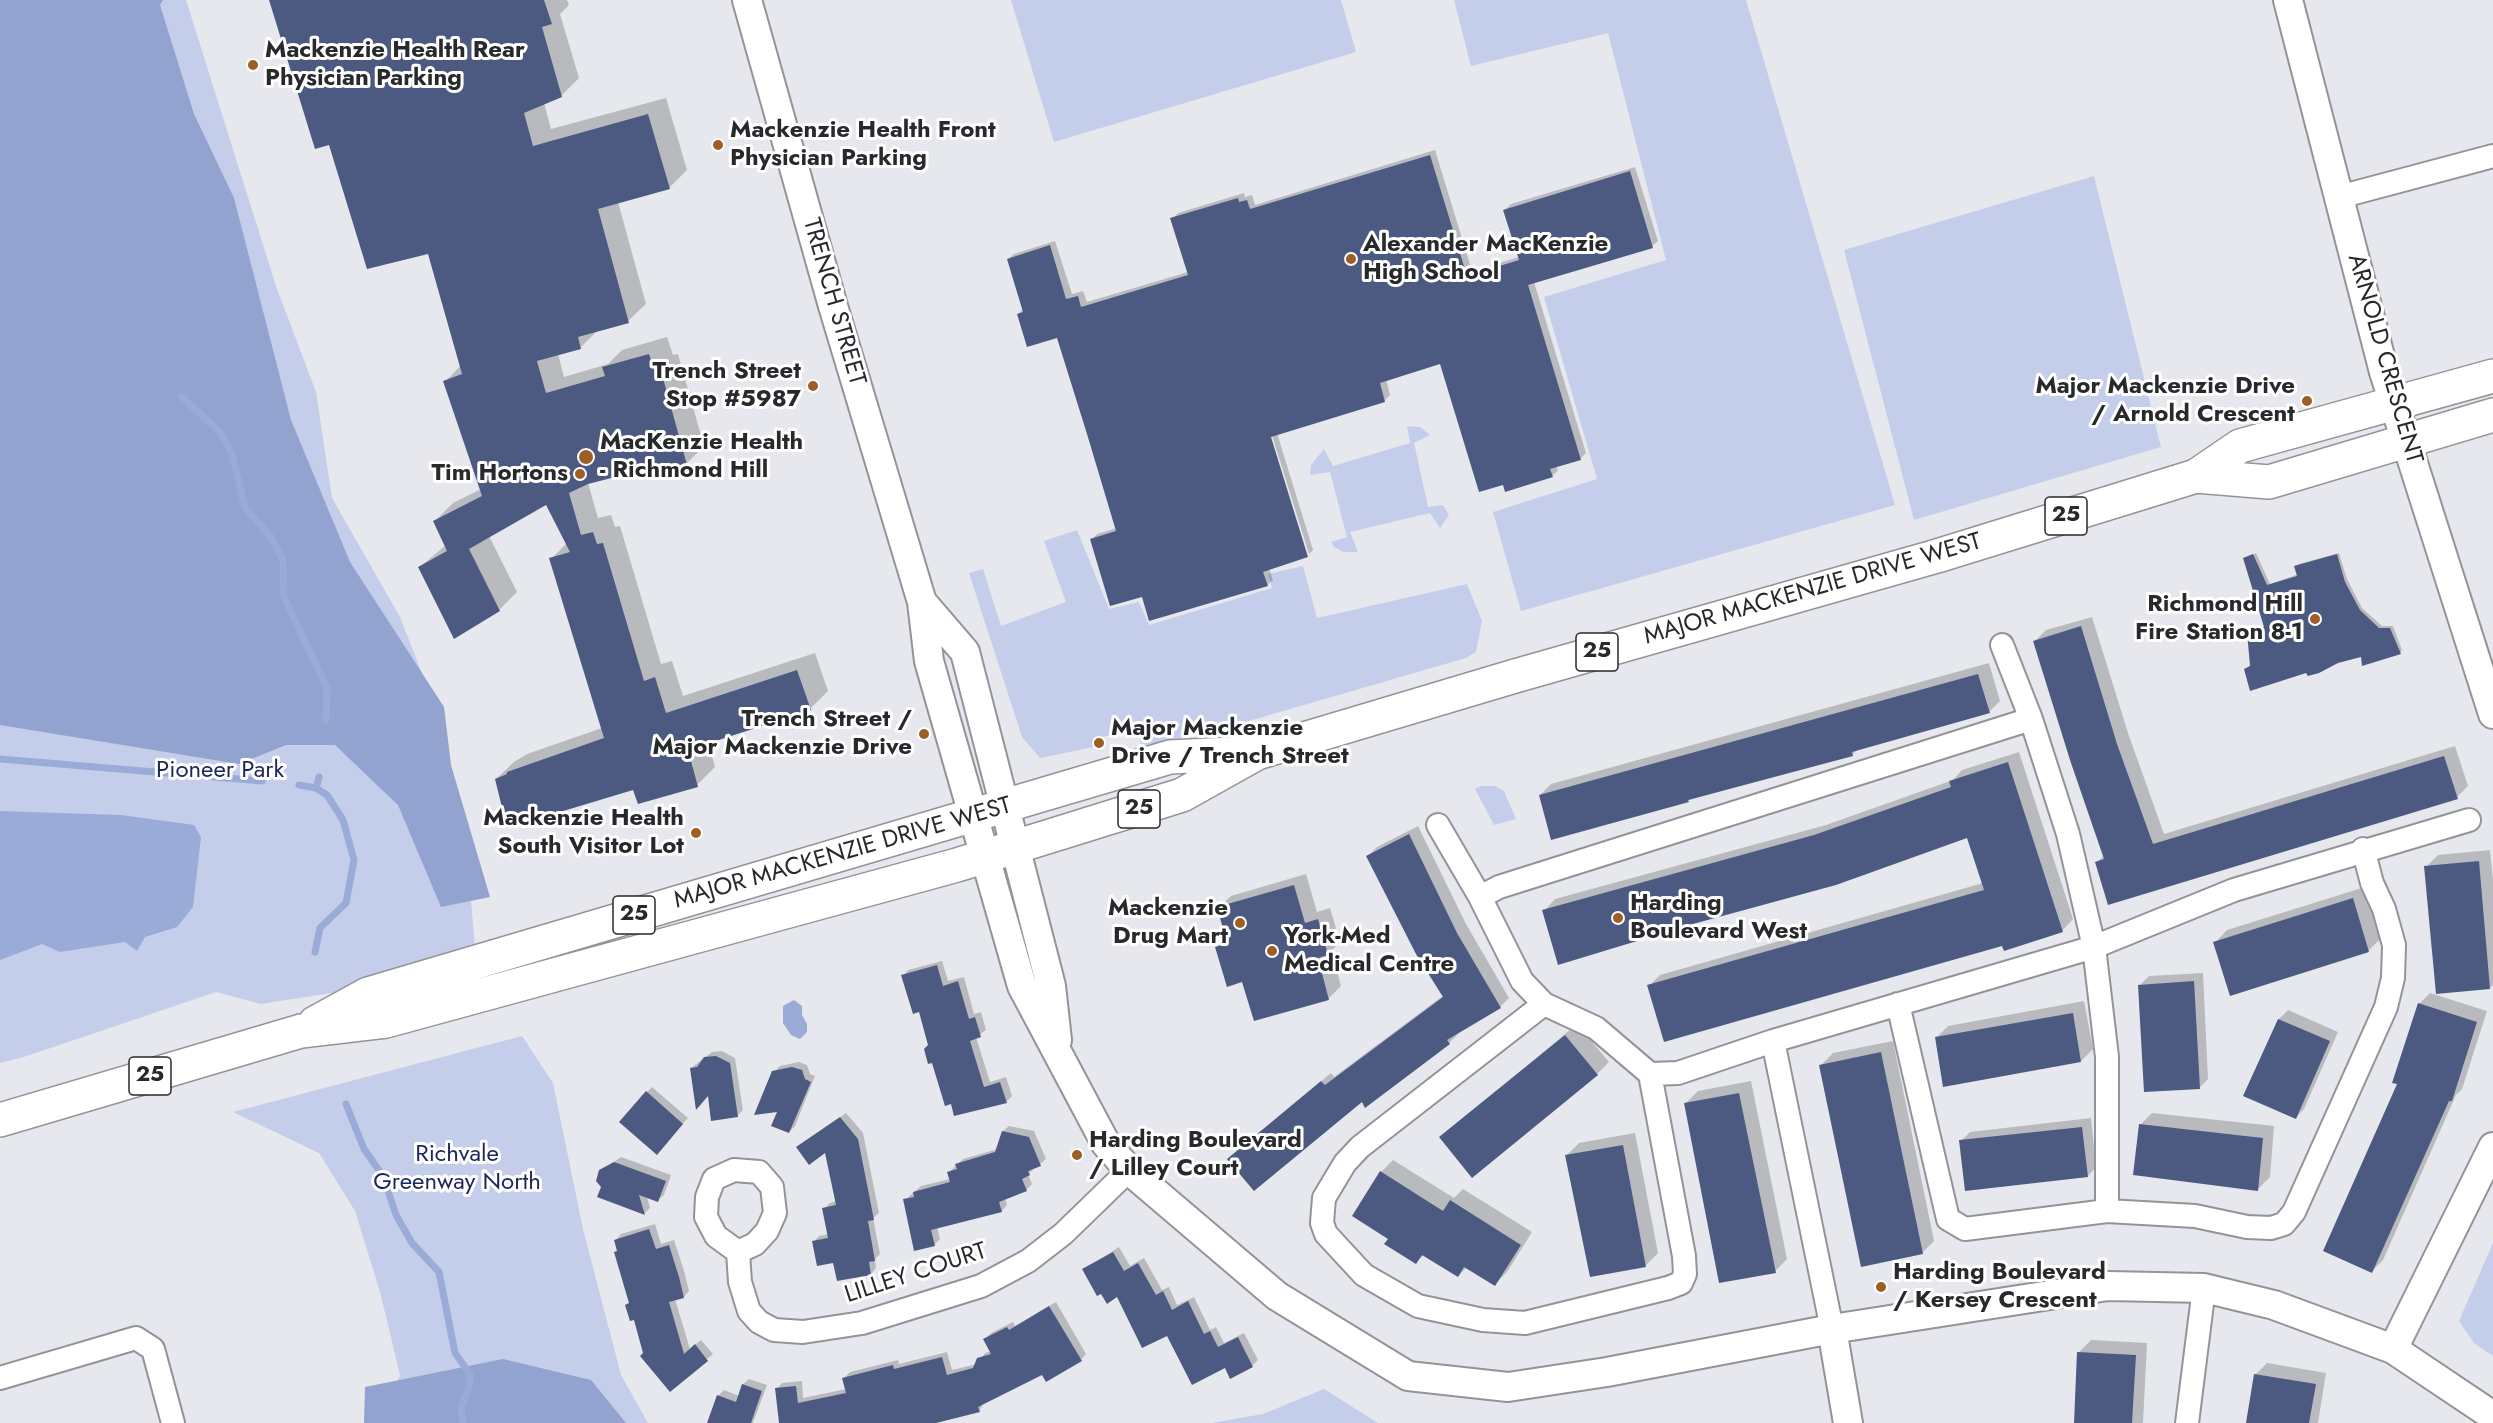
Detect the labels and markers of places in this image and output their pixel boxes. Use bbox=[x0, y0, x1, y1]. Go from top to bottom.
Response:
place label: Mackenzie Health Rear Physician Parking bbox=[265, 37, 525, 93]
marker: Mackenzie Health Rear Physician Parking bbox=[246, 58, 260, 72]
place label: Mackenzie Health Front Physician Parking bbox=[730, 117, 996, 173]
marker: Mackenzie Health Front Physician Parking bbox=[711, 138, 725, 152]
place label: Alexander MacKenzie High School bbox=[1363, 231, 1608, 287]
marker: Alexander MacKenzie High School bbox=[1344, 252, 1358, 266]
place label: Trench Street Stop #5987 bbox=[652, 358, 801, 414]
place label: Major Mackenzie Drive / Arnold Crescent bbox=[2035, 373, 2295, 429]
marker: Trench Street Stop #5987 bbox=[806, 379, 820, 393]
marker: Major Mackenzie Drive / Arnold Crescent bbox=[2300, 394, 2314, 408]
place label: MacKenzie Health - Richmond Hill bbox=[600, 429, 803, 485]
marker: MacKenzie Health - Richmond Hill bbox=[577, 448, 595, 466]
place label: Tim Hortons bbox=[432, 460, 568, 488]
marker: Tim Hortons bbox=[573, 467, 587, 481]
place label: Richmond Hill Fire Station 8-1 bbox=[2135, 591, 2303, 647]
marker: Richmond Hill Fire Station 8-1 bbox=[2308, 612, 2322, 626]
place label: Trench Street / Major Mackenzie Drive bbox=[652, 706, 912, 762]
place label: Major Mackenzie Drive / Trench Street bbox=[1111, 715, 1349, 771]
marker: Trench Street / Major Mackenzie Drive bbox=[917, 727, 931, 741]
marker: Major Mackenzie Drive / Trench Street bbox=[1092, 736, 1106, 750]
place label: Mackenzie Health South Visitor Lot bbox=[483, 805, 684, 861]
marker: Mackenzie Health South Visitor Lot bbox=[689, 826, 703, 840]
place label: Harding Boulevard West bbox=[1630, 890, 1807, 946]
place label: Mackenzie Drug Mart bbox=[1108, 895, 1228, 951]
marker: Harding Boulevard West bbox=[1611, 911, 1625, 925]
marker: Mackenzie Drug Mart bbox=[1233, 916, 1247, 930]
place label: York-Med Medical Centre bbox=[1284, 923, 1454, 979]
marker: York-Med Medical Centre bbox=[1265, 944, 1279, 958]
place label: Harding Boulevard / Lilley Court bbox=[1089, 1127, 1302, 1183]
marker: Harding Boulevard / Lilley Court bbox=[1070, 1148, 1084, 1162]
place label: Harding Boulevard / Kersey Crescent bbox=[1893, 1259, 2106, 1315]
marker: Harding Boulevard / Kersey Crescent bbox=[1874, 1280, 1888, 1294]

